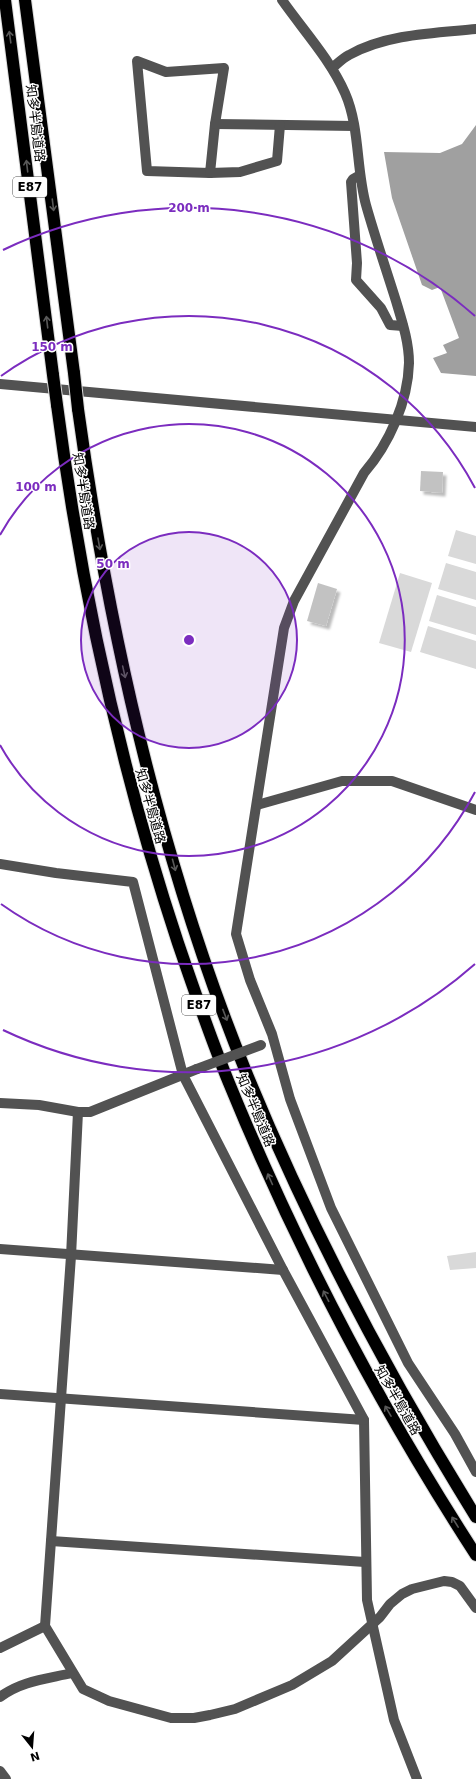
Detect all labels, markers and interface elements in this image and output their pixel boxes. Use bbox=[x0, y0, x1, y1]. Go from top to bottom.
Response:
one-way arrow bbox=[6, 31, 14, 44]
street label: 知多半島道路 bbox=[23, 83, 48, 163]
one-way arrow bbox=[23, 160, 31, 173]
road number: E87 bbox=[13, 177, 47, 197]
one-way arrow bbox=[49, 198, 56, 211]
text: 200 m bbox=[168, 201, 210, 215]
one-way arrow bbox=[43, 316, 51, 329]
text: 150 m bbox=[31, 340, 73, 354]
street label: 知多半島道路 bbox=[70, 451, 97, 531]
text: 100 m bbox=[15, 480, 57, 494]
one-way arrow bbox=[95, 537, 103, 550]
text: 50 m bbox=[96, 557, 130, 571]
centre of rings bbox=[182, 633, 196, 647]
one-way arrow bbox=[121, 665, 129, 678]
street label: 知多半島道路 bbox=[133, 767, 168, 846]
one-way arrow bbox=[171, 859, 178, 872]
road number: E87 bbox=[182, 995, 216, 1015]
one-way arrow bbox=[221, 1008, 229, 1020]
street label: 知多半島道路 bbox=[233, 1071, 278, 1149]
one-way arrow bbox=[266, 1173, 273, 1185]
one-way arrow bbox=[321, 1291, 329, 1303]
street label: 知多半島道路 bbox=[372, 1363, 424, 1438]
one-way arrow bbox=[383, 1405, 391, 1417]
one-way arrow bbox=[451, 1517, 459, 1528]
north arrow bbox=[12, 1727, 52, 1767]
text: N bbox=[28, 1749, 41, 1764]

